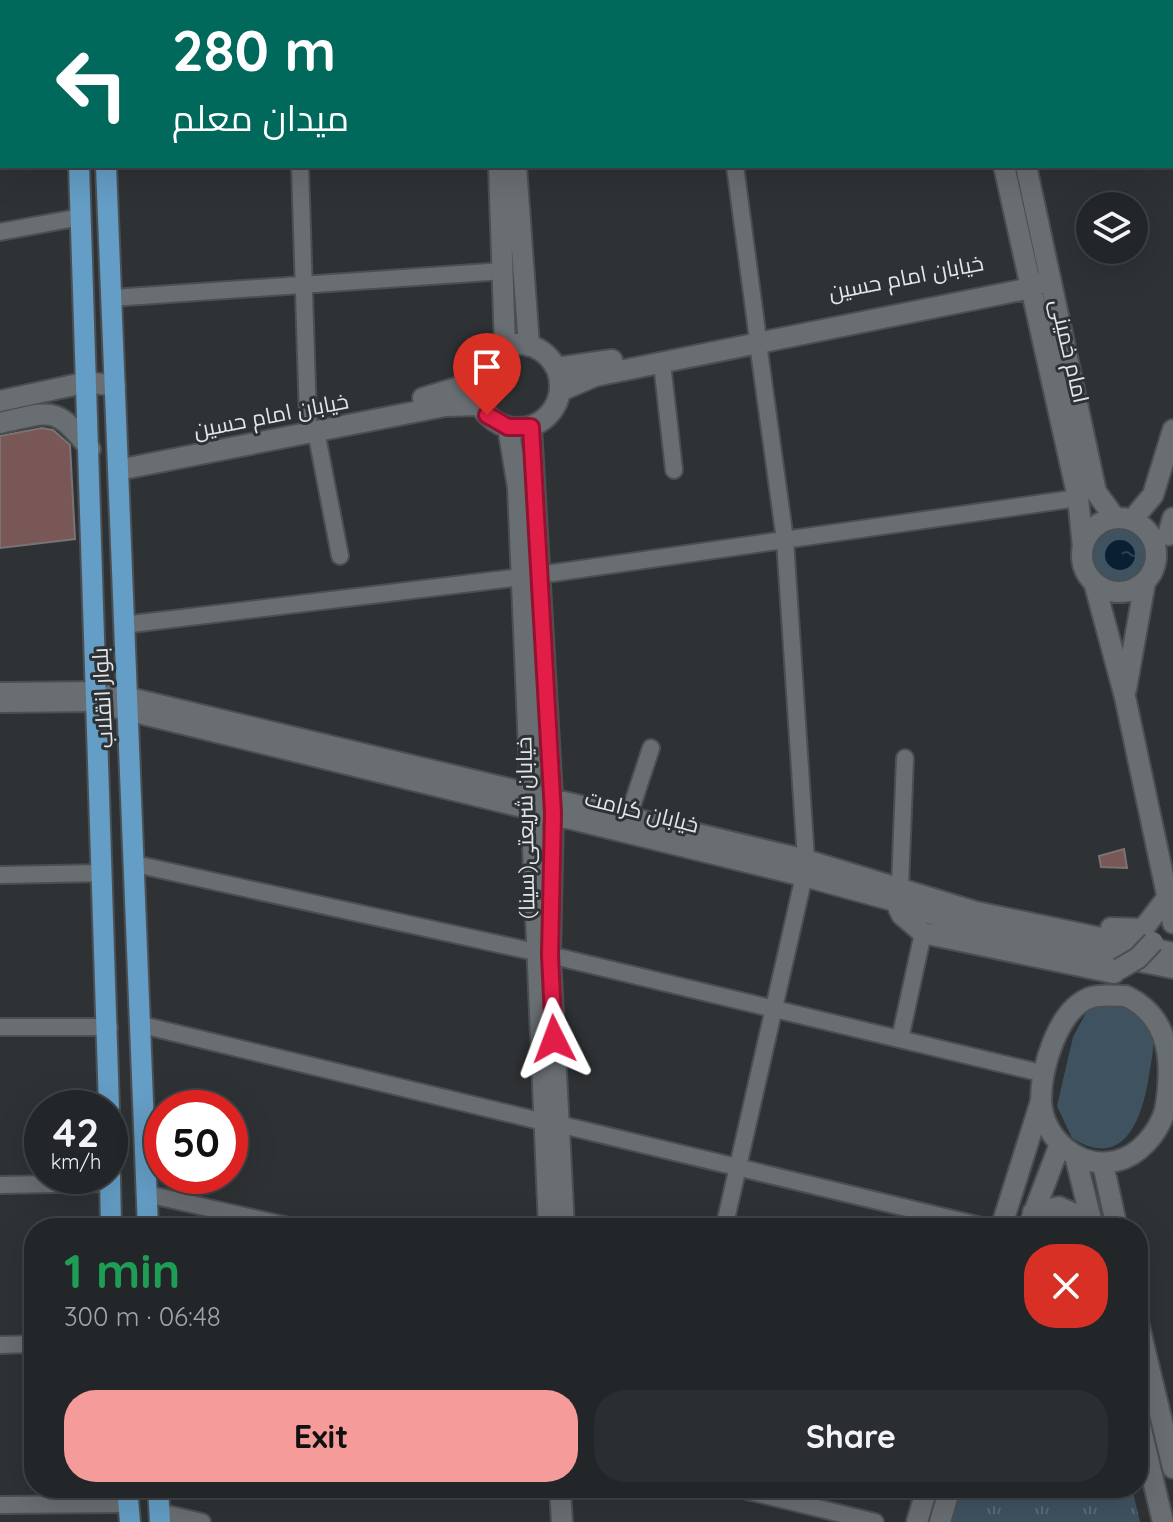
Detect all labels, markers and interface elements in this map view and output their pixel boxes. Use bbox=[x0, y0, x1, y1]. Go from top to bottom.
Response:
text: 280 m bbox=[172, 15, 336, 85]
icon: left bbox=[40, 32, 144, 136]
text: میدان معلم bbox=[172, 95, 349, 140]
map controls bbox=[1076, 192, 1148, 264]
button: layers bbox=[1076, 192, 1148, 264]
street label: خیابان امام حسین bbox=[826, 248, 986, 308]
street label: امام خمینی bbox=[1043, 296, 1096, 406]
pin bbox=[453, 333, 521, 415]
icon: arrive bbox=[465, 345, 509, 389]
street label: خیابان امام حسین bbox=[191, 386, 351, 446]
street label: بلوار انقلاب bbox=[85, 647, 119, 749]
street label: خیابان شریعتی(سینا) bbox=[509, 737, 541, 919]
street label: خیابان کرامت bbox=[582, 783, 702, 839]
position arrow bbox=[512, 997, 596, 1081]
speed limit sign: 50 bbox=[144, 1090, 248, 1194]
text: 42 bbox=[53, 1107, 99, 1157]
text: km/h bbox=[51, 1149, 101, 1174]
text: 1 min bbox=[64, 1240, 180, 1300]
button: close bbox=[1024, 1244, 1108, 1328]
text: 300 m · 06:48 bbox=[64, 1300, 221, 1333]
button: Exit bbox=[64, 1390, 578, 1482]
button: Share bbox=[594, 1390, 1108, 1482]

